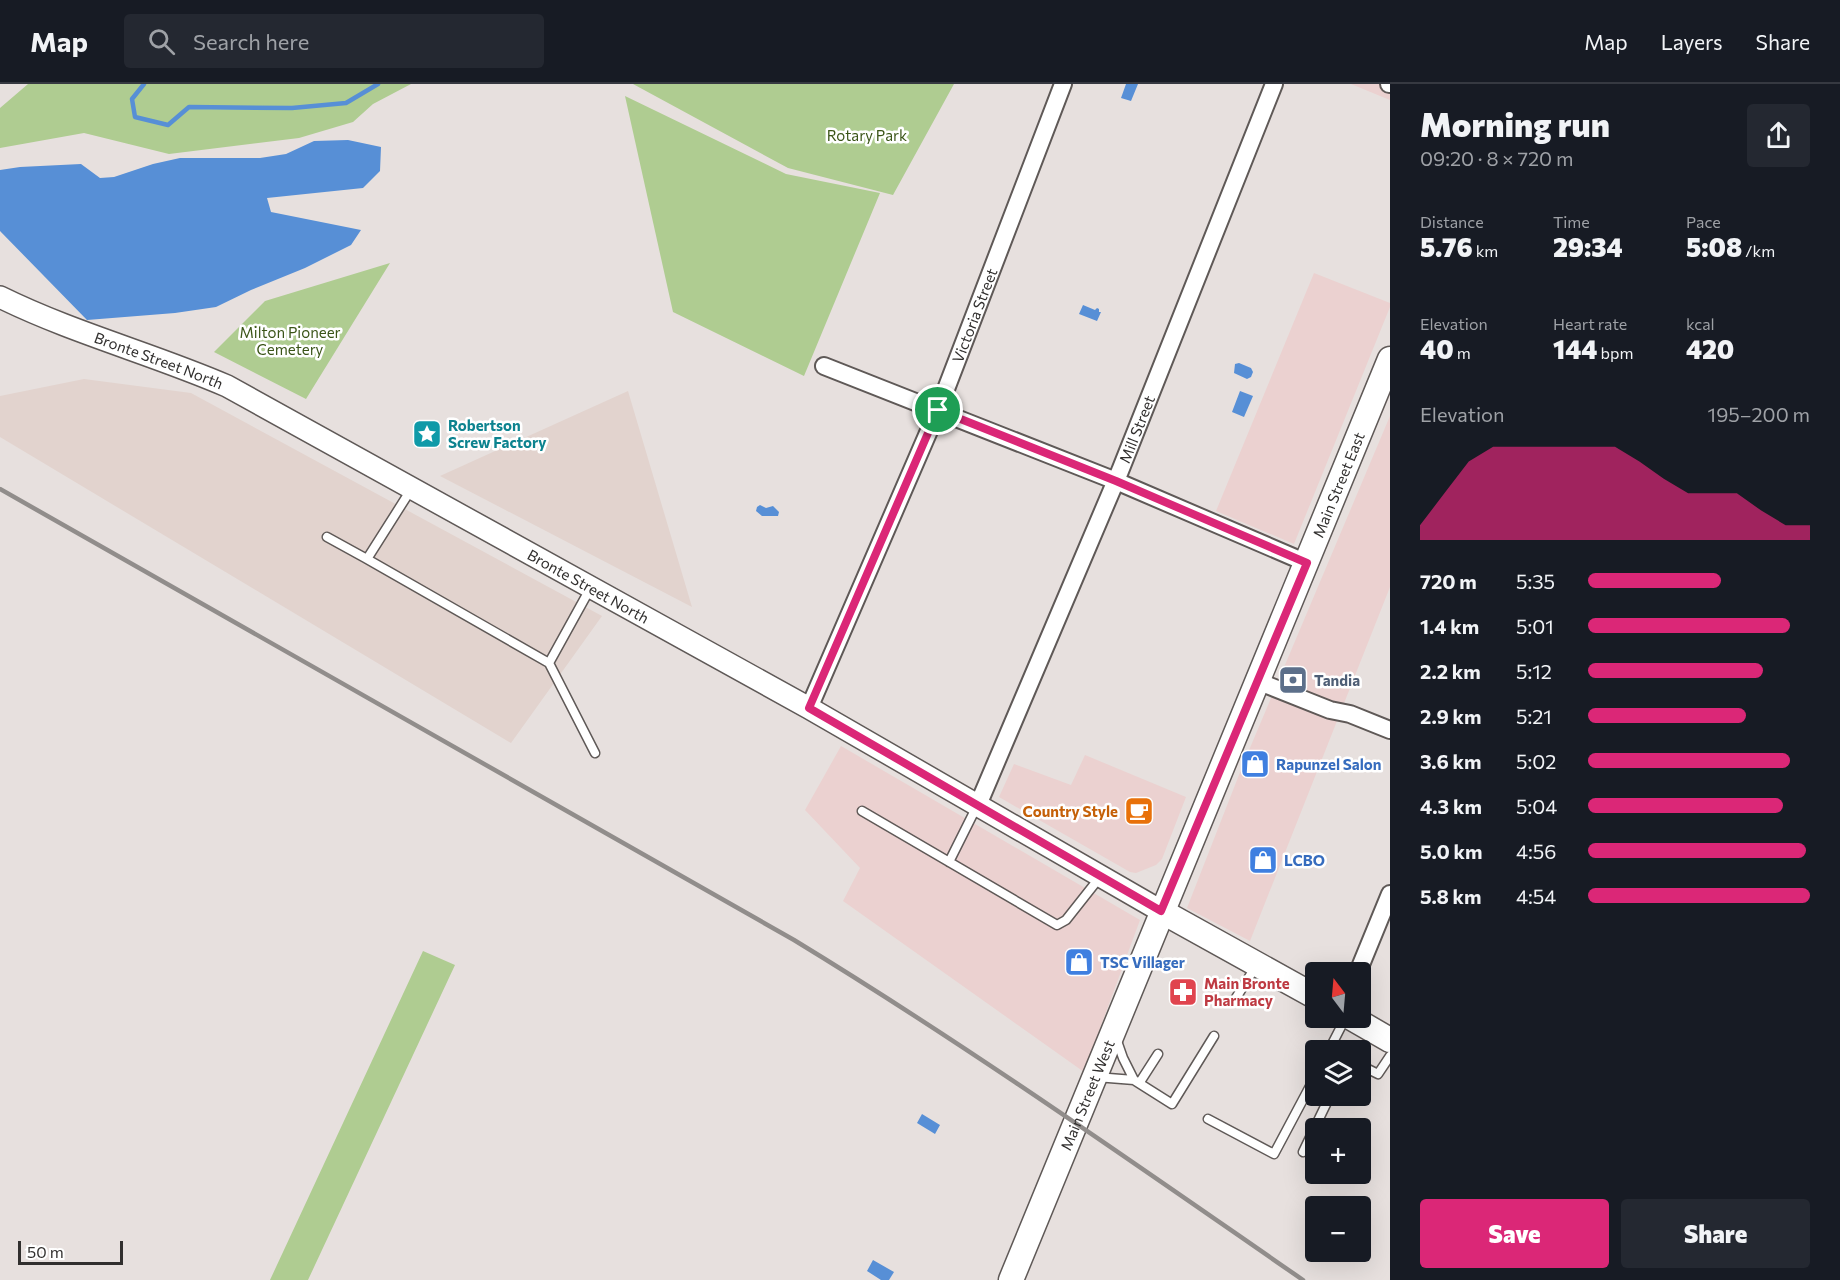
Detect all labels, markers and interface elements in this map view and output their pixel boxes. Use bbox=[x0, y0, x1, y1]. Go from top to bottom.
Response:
search box bbox=[124, 14, 544, 68]
text: Map bbox=[30, 24, 88, 58]
icon: search bbox=[145, 25, 178, 58]
text: Search here bbox=[193, 28, 309, 55]
text: Map bbox=[1584, 29, 1628, 54]
text: Layers bbox=[1661, 29, 1723, 54]
text: Share bbox=[1756, 29, 1810, 54]
text: Morning run bbox=[1420, 103, 1610, 144]
button: share bbox=[1747, 104, 1810, 167]
park label: Rotary Park bbox=[827, 126, 907, 144]
text: 09:20 · 8 × 720 m bbox=[1420, 146, 1573, 170]
text: Distance bbox=[1420, 212, 1484, 231]
text: Time bbox=[1553, 212, 1590, 231]
text: Pace bbox=[1686, 212, 1721, 231]
text: 5.76 bbox=[1420, 231, 1473, 262]
text: 29:34 bbox=[1553, 231, 1623, 262]
text: 5:08 bbox=[1686, 231, 1742, 262]
text: km bbox=[1473, 241, 1498, 260]
text: /km bbox=[1742, 241, 1775, 260]
street label: Victoria Street bbox=[948, 266, 1000, 365]
text: Elevation bbox=[1420, 314, 1488, 333]
text: Heart rate bbox=[1553, 314, 1627, 333]
text: kcal bbox=[1686, 314, 1715, 333]
park label: Milton Pioneer Cemetery bbox=[239, 323, 341, 358]
street label: Bronte Street North bbox=[92, 328, 226, 392]
text: 40 bbox=[1420, 333, 1454, 364]
text: 144 bbox=[1553, 333, 1597, 364]
text: 420 bbox=[1686, 333, 1734, 364]
text: m bbox=[1454, 343, 1471, 362]
text: bpm bbox=[1597, 343, 1633, 362]
pin bbox=[912, 384, 963, 435]
icon: arrive bbox=[921, 393, 954, 426]
street label: Mill Street bbox=[1115, 393, 1158, 466]
text: Elevation bbox=[1420, 402, 1505, 426]
text: 195–200 m bbox=[1708, 402, 1810, 426]
place label: Robertson Screw Factory bbox=[448, 416, 547, 451]
place icon: Robertson Screw Factory bbox=[411, 418, 443, 450]
street label: Main Street East bbox=[1309, 429, 1368, 540]
street label: Bronte Street North bbox=[524, 545, 652, 627]
text: 720 m bbox=[1420, 569, 1477, 593]
text: 5:35 bbox=[1516, 569, 1555, 593]
text: 1.4 km bbox=[1420, 614, 1479, 638]
text: 5:01 bbox=[1516, 614, 1554, 638]
text: 2.2 km bbox=[1420, 659, 1481, 683]
text: 5:12 bbox=[1516, 659, 1552, 683]
bank icon: Tandia bbox=[1277, 664, 1309, 696]
place label: Tandia bbox=[1314, 671, 1360, 689]
text: 2.9 km bbox=[1420, 704, 1481, 728]
text: 5:21 bbox=[1516, 704, 1552, 728]
shop icon: Rapunzel Salon bbox=[1239, 748, 1271, 780]
text: 3.6 km bbox=[1420, 749, 1481, 773]
text: 5:02 bbox=[1516, 749, 1556, 773]
place label: Rapunzel Salon bbox=[1276, 755, 1381, 773]
text: 4.3 km bbox=[1420, 794, 1482, 818]
text: 5:04 bbox=[1516, 794, 1557, 818]
cafe icon: Country Style bbox=[1123, 795, 1155, 827]
place label: Country Style bbox=[1023, 802, 1118, 820]
text: 5.0 km bbox=[1420, 839, 1482, 863]
text: 4:56 bbox=[1516, 839, 1556, 863]
shop icon: LCBO bbox=[1247, 844, 1279, 876]
place label: LCBO bbox=[1284, 851, 1325, 869]
text: 5.8 km bbox=[1420, 884, 1482, 908]
text: 4:54 bbox=[1516, 884, 1556, 908]
shop icon: TSC Villager bbox=[1063, 946, 1095, 978]
place label: TSC Villager bbox=[1100, 953, 1185, 971]
north arrow bbox=[1305, 962, 1371, 1028]
map controls bbox=[1305, 962, 1371, 1262]
place label: Main Bronte Pharmacy bbox=[1204, 974, 1290, 1009]
pharmacy icon: Main Bronte Pharmacy bbox=[1167, 976, 1199, 1008]
street label: Main Street West bbox=[1056, 1037, 1118, 1153]
button: layers bbox=[1305, 1040, 1371, 1106]
button: + bbox=[1305, 1118, 1371, 1184]
button: − bbox=[1305, 1196, 1371, 1262]
button: Save bbox=[1420, 1199, 1609, 1268]
button: Share bbox=[1621, 1199, 1810, 1268]
scale bar bbox=[18, 1238, 123, 1266]
text: 50 m bbox=[27, 1242, 64, 1261]

